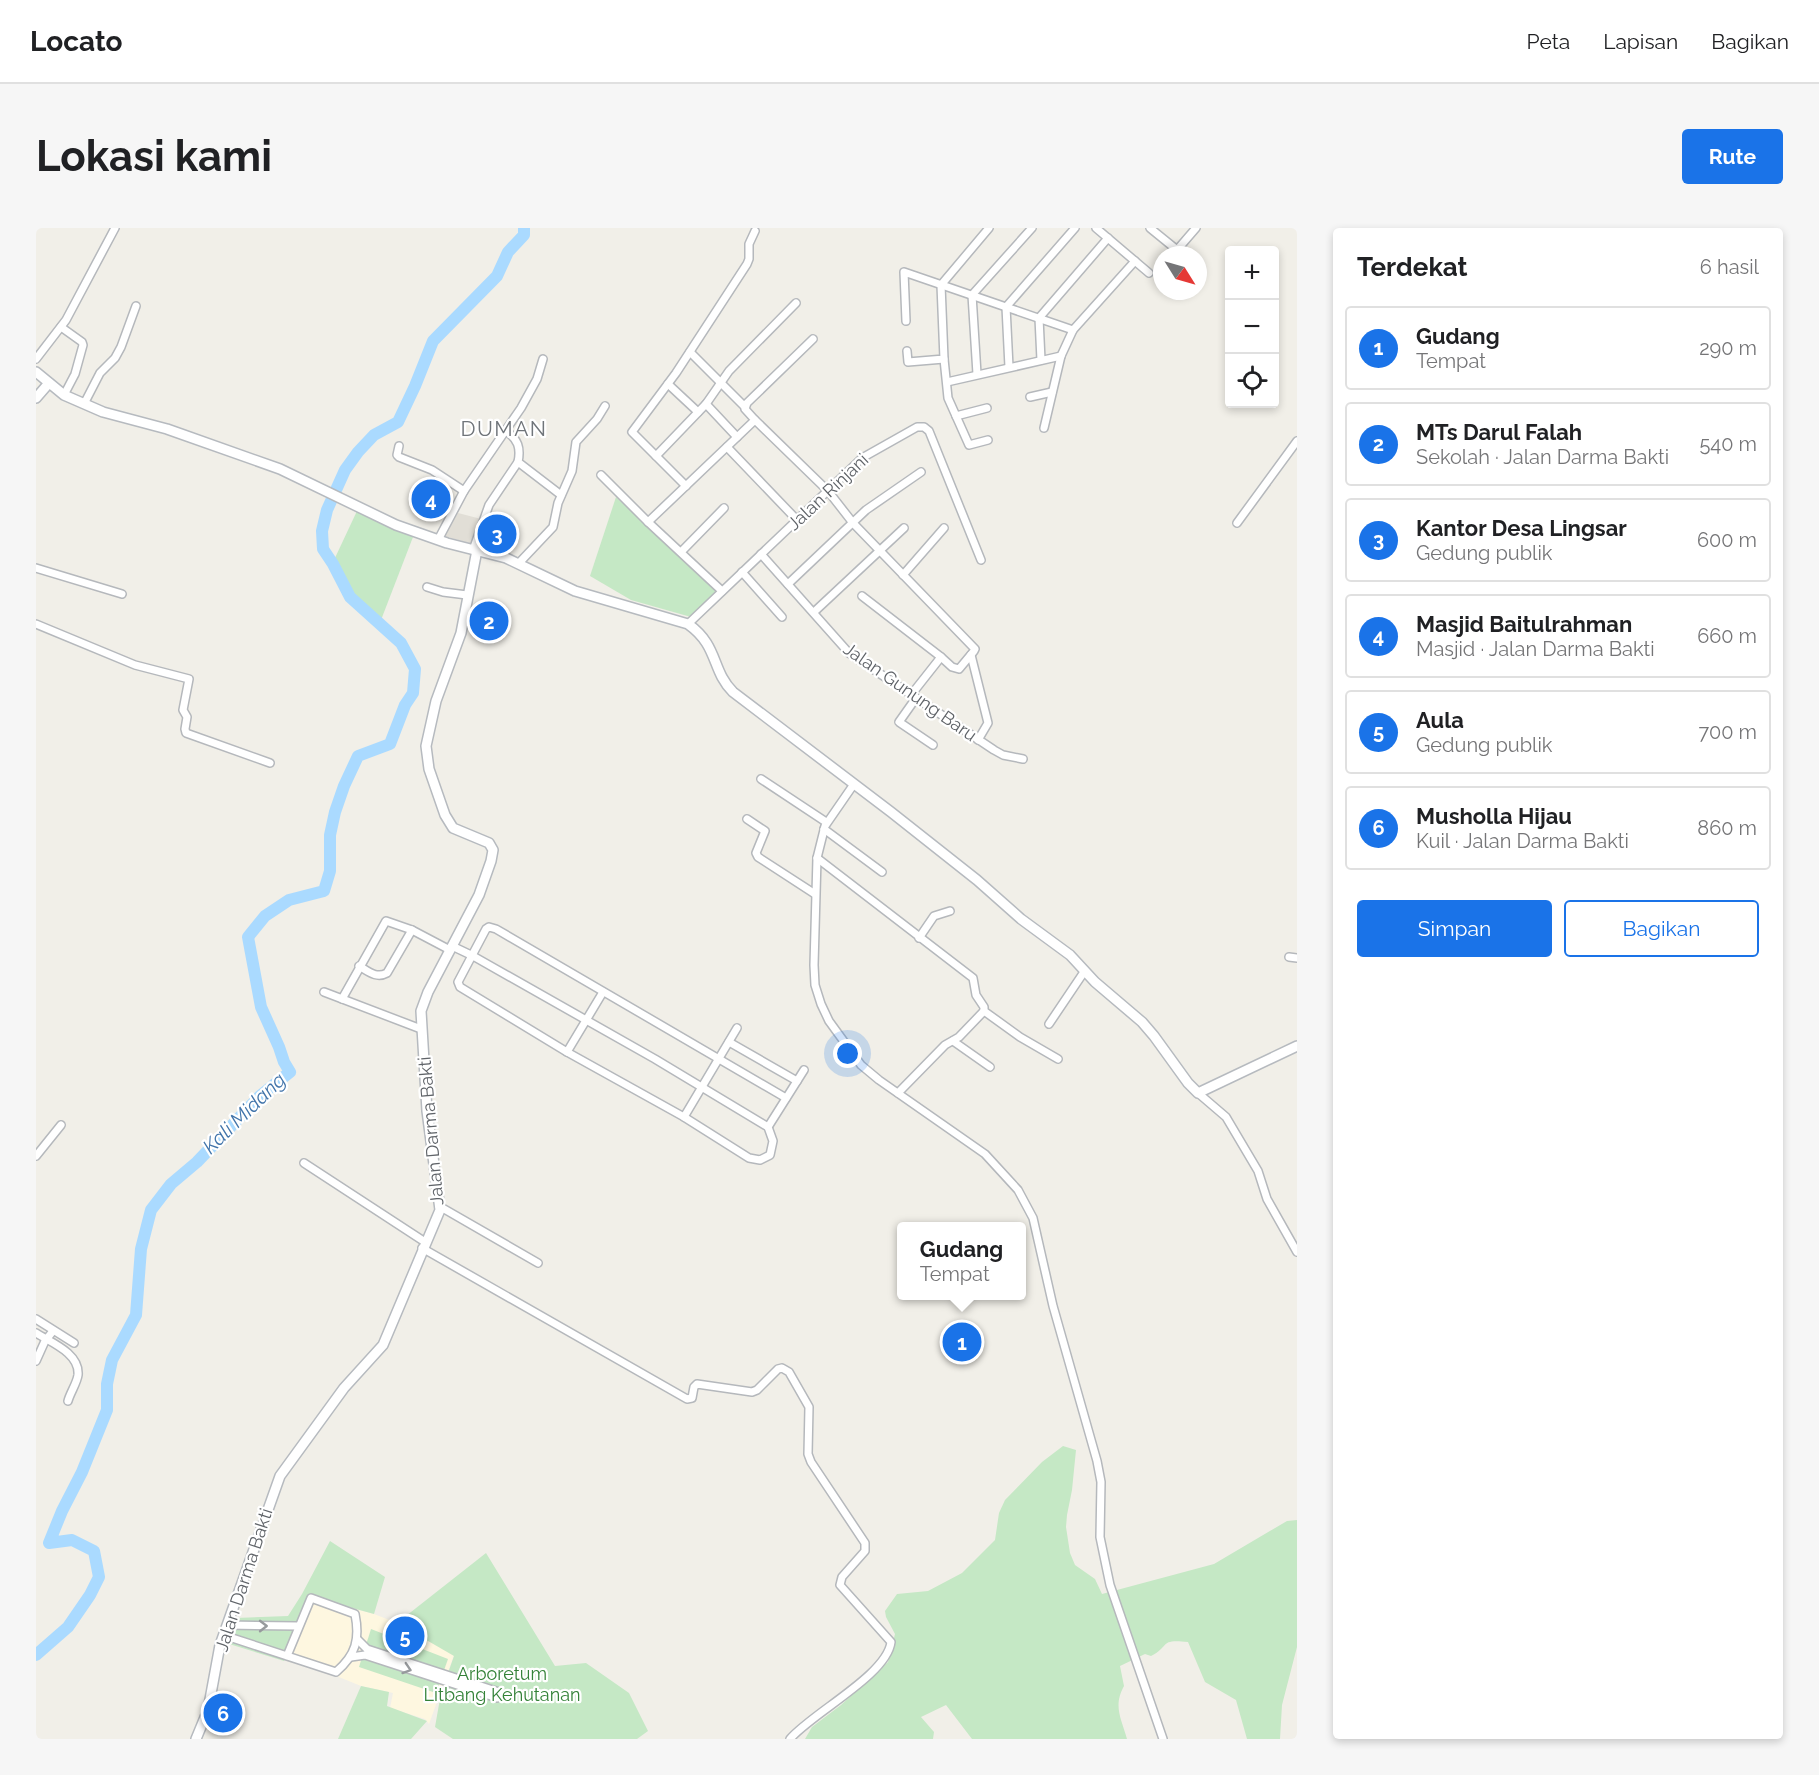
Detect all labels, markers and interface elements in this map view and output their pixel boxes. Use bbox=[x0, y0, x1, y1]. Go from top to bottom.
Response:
text: Locato bbox=[30, 25, 122, 58]
text: Peta bbox=[1527, 29, 1570, 54]
text: Lapisan bbox=[1603, 29, 1678, 54]
text: Bagikan bbox=[1711, 29, 1789, 54]
button: Rute bbox=[1682, 129, 1783, 184]
text: Lokasi kami bbox=[36, 132, 272, 181]
north arrow bbox=[1153, 246, 1207, 300]
map controls bbox=[1225, 246, 1279, 408]
button: + bbox=[1225, 246, 1279, 300]
text: Terdekat bbox=[1357, 252, 1468, 282]
text: 6 hasil bbox=[1700, 255, 1759, 279]
button: − bbox=[1225, 300, 1279, 354]
text: Gudang bbox=[1416, 323, 1500, 349]
text: 1 bbox=[1374, 336, 1383, 360]
text: 290 m bbox=[1699, 336, 1757, 360]
text: Tempat bbox=[1416, 349, 1486, 373]
button: locate bbox=[1225, 354, 1279, 408]
district label: DUMAN bbox=[460, 416, 548, 441]
text: MTs Darul Falah bbox=[1416, 419, 1582, 445]
text: 2 bbox=[1373, 432, 1384, 456]
text: 540 m bbox=[1699, 432, 1757, 456]
text: Sekolah · Jalan Darma Bakti bbox=[1416, 445, 1669, 469]
street label: Jalan Rinjani bbox=[783, 449, 872, 534]
pin: 4 bbox=[412, 476, 450, 522]
pin: 3 bbox=[478, 512, 516, 556]
text: Kantor Desa Lingsar bbox=[1416, 515, 1627, 541]
text: 3 bbox=[1373, 528, 1384, 552]
text: 600 m bbox=[1697, 528, 1757, 552]
text: Gedung publik bbox=[1416, 541, 1552, 565]
pin: 2 bbox=[470, 598, 508, 644]
text: Masjid Baitulrahman bbox=[1416, 611, 1632, 637]
text: 4 bbox=[1373, 624, 1384, 648]
text: 660 m bbox=[1697, 624, 1757, 648]
text: Masjid · Jalan Darma Bakti bbox=[1416, 637, 1655, 661]
street label: Jalan Gunung Baru bbox=[840, 638, 981, 745]
text: Aula bbox=[1416, 707, 1464, 733]
text: 5 bbox=[1373, 720, 1384, 744]
text: 700 m bbox=[1698, 720, 1757, 744]
text: Gedung publik bbox=[1416, 733, 1552, 757]
text: Musholla Hijau bbox=[1416, 803, 1572, 829]
text: 6 bbox=[1372, 816, 1385, 840]
text: 860 m bbox=[1697, 816, 1757, 840]
text: Kuil · Jalan Darma Bakti bbox=[1416, 829, 1629, 853]
button: Simpan bbox=[1357, 900, 1552, 957]
button: Bagikan bbox=[1564, 900, 1759, 957]
your location bbox=[833, 1039, 862, 1068]
street label: Jalan Darma Bakti bbox=[414, 1056, 447, 1206]
water label: Kali Midang bbox=[197, 1067, 291, 1158]
popup bbox=[897, 1222, 1026, 1300]
text: Gudang bbox=[920, 1236, 1003, 1262]
text: Tempat bbox=[920, 1262, 990, 1286]
pin: 1 bbox=[942, 1320, 982, 1364]
street label: Jalan Darma Bakti bbox=[210, 1506, 277, 1654]
pin: 5 bbox=[386, 1614, 424, 1658]
one-way arrow bbox=[258, 1620, 267, 1632]
one-way arrow bbox=[401, 1661, 412, 1674]
park label: Arboretum Litbang Kehutanan bbox=[424, 1663, 580, 1705]
pin: 6 bbox=[204, 1690, 243, 1736]

